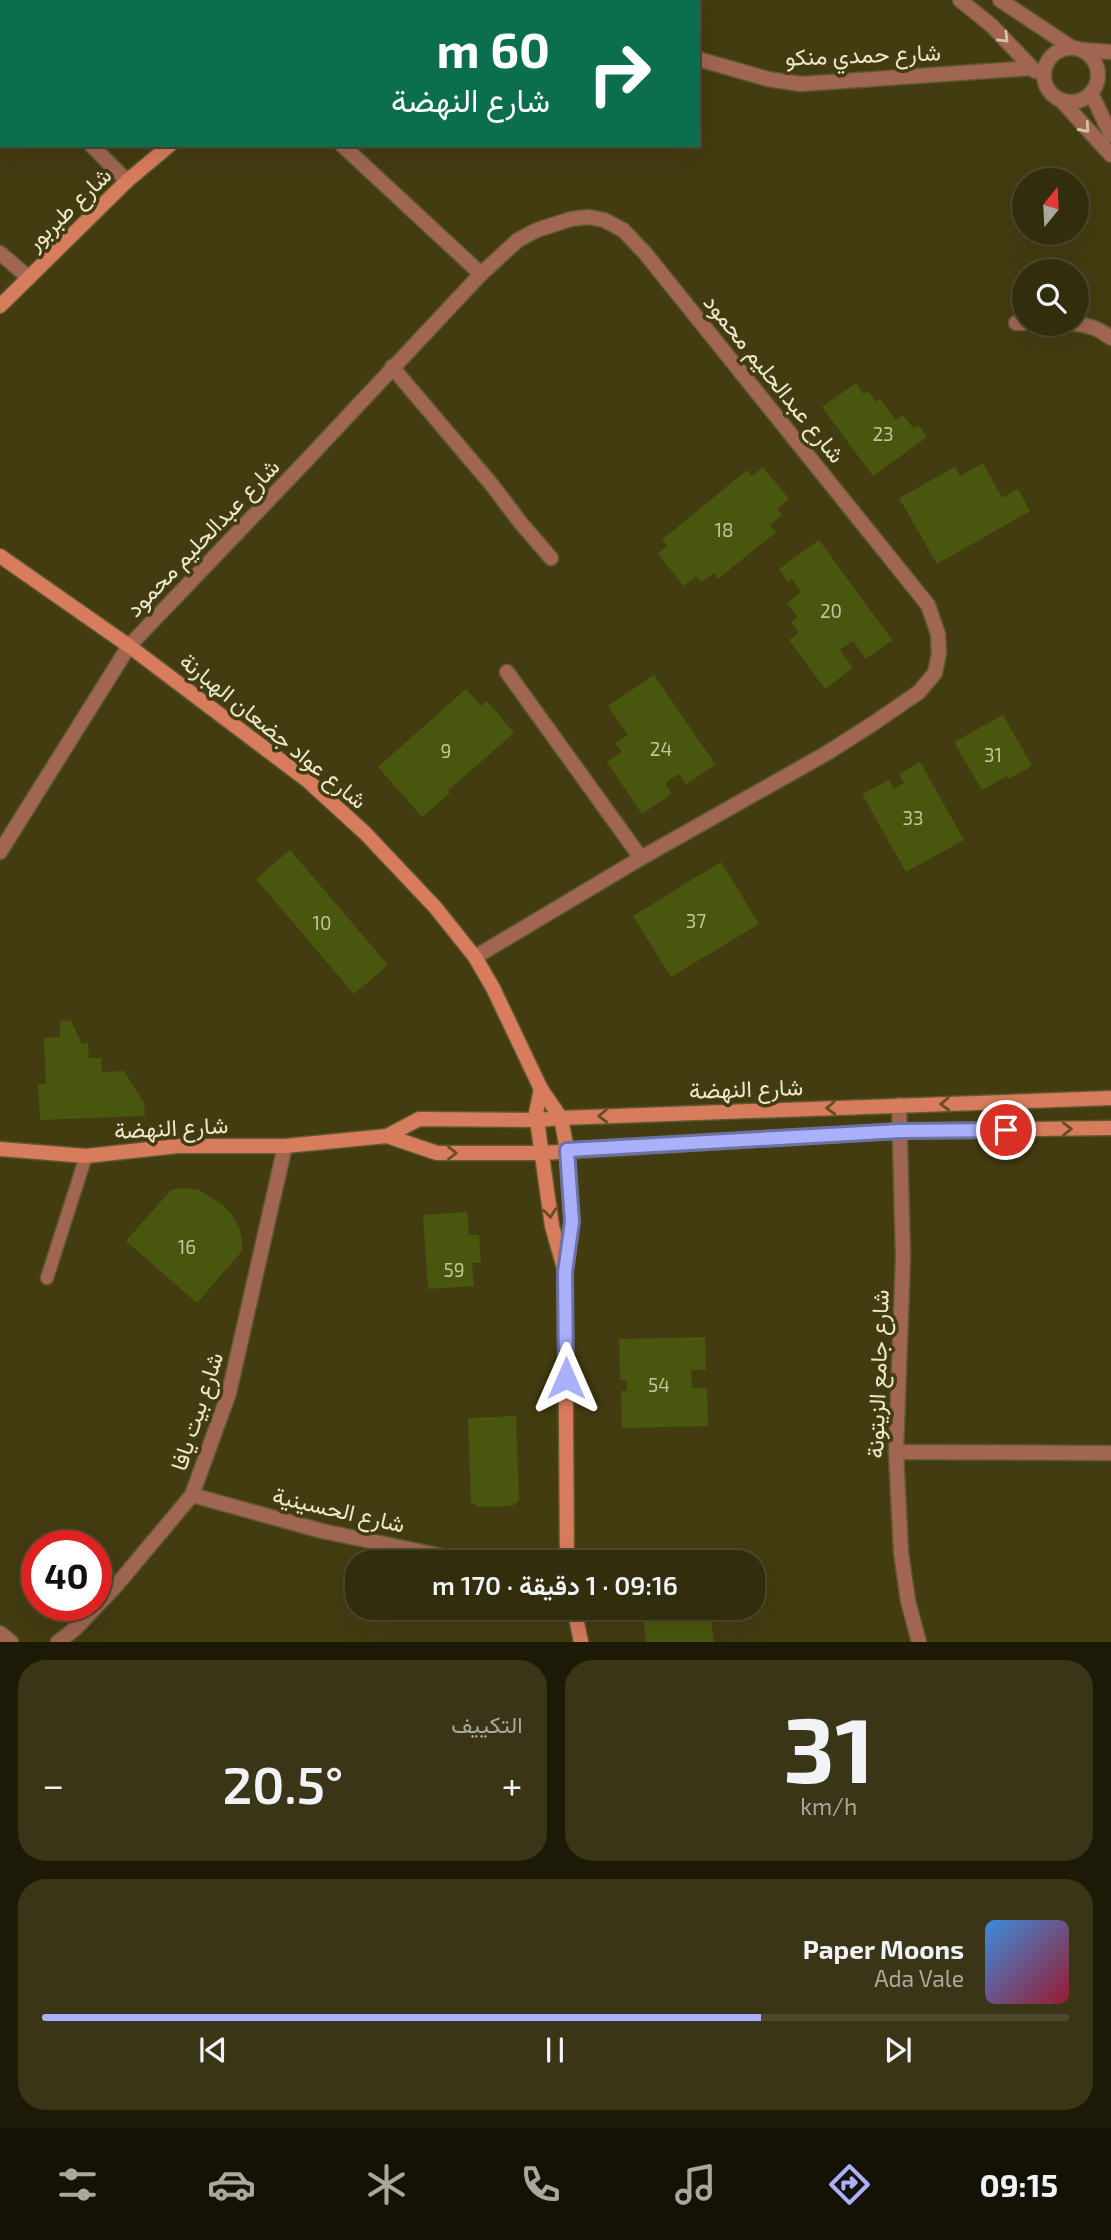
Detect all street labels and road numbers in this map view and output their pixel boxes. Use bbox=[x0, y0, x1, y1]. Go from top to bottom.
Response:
street label: شارع حمدي منكو bbox=[785, 37, 941, 77]
street label: شارع طبربور bbox=[19, 161, 118, 258]
street label: شارع عبدالحليم محمود bbox=[696, 288, 852, 470]
street label: شارع عبدالحليم محمود bbox=[119, 452, 287, 624]
street label: شارع عواد جضعان الهبارنة bbox=[173, 646, 373, 816]
street label: شارع النهضة bbox=[688, 1072, 804, 1107]
street label: شارع النهضة bbox=[113, 1110, 229, 1147]
street label: شارع جامع الزيتونة bbox=[860, 1289, 897, 1459]
street label: شارع بيت يافا bbox=[164, 1348, 231, 1475]
street label: شارع الحسينية bbox=[269, 1480, 408, 1541]

